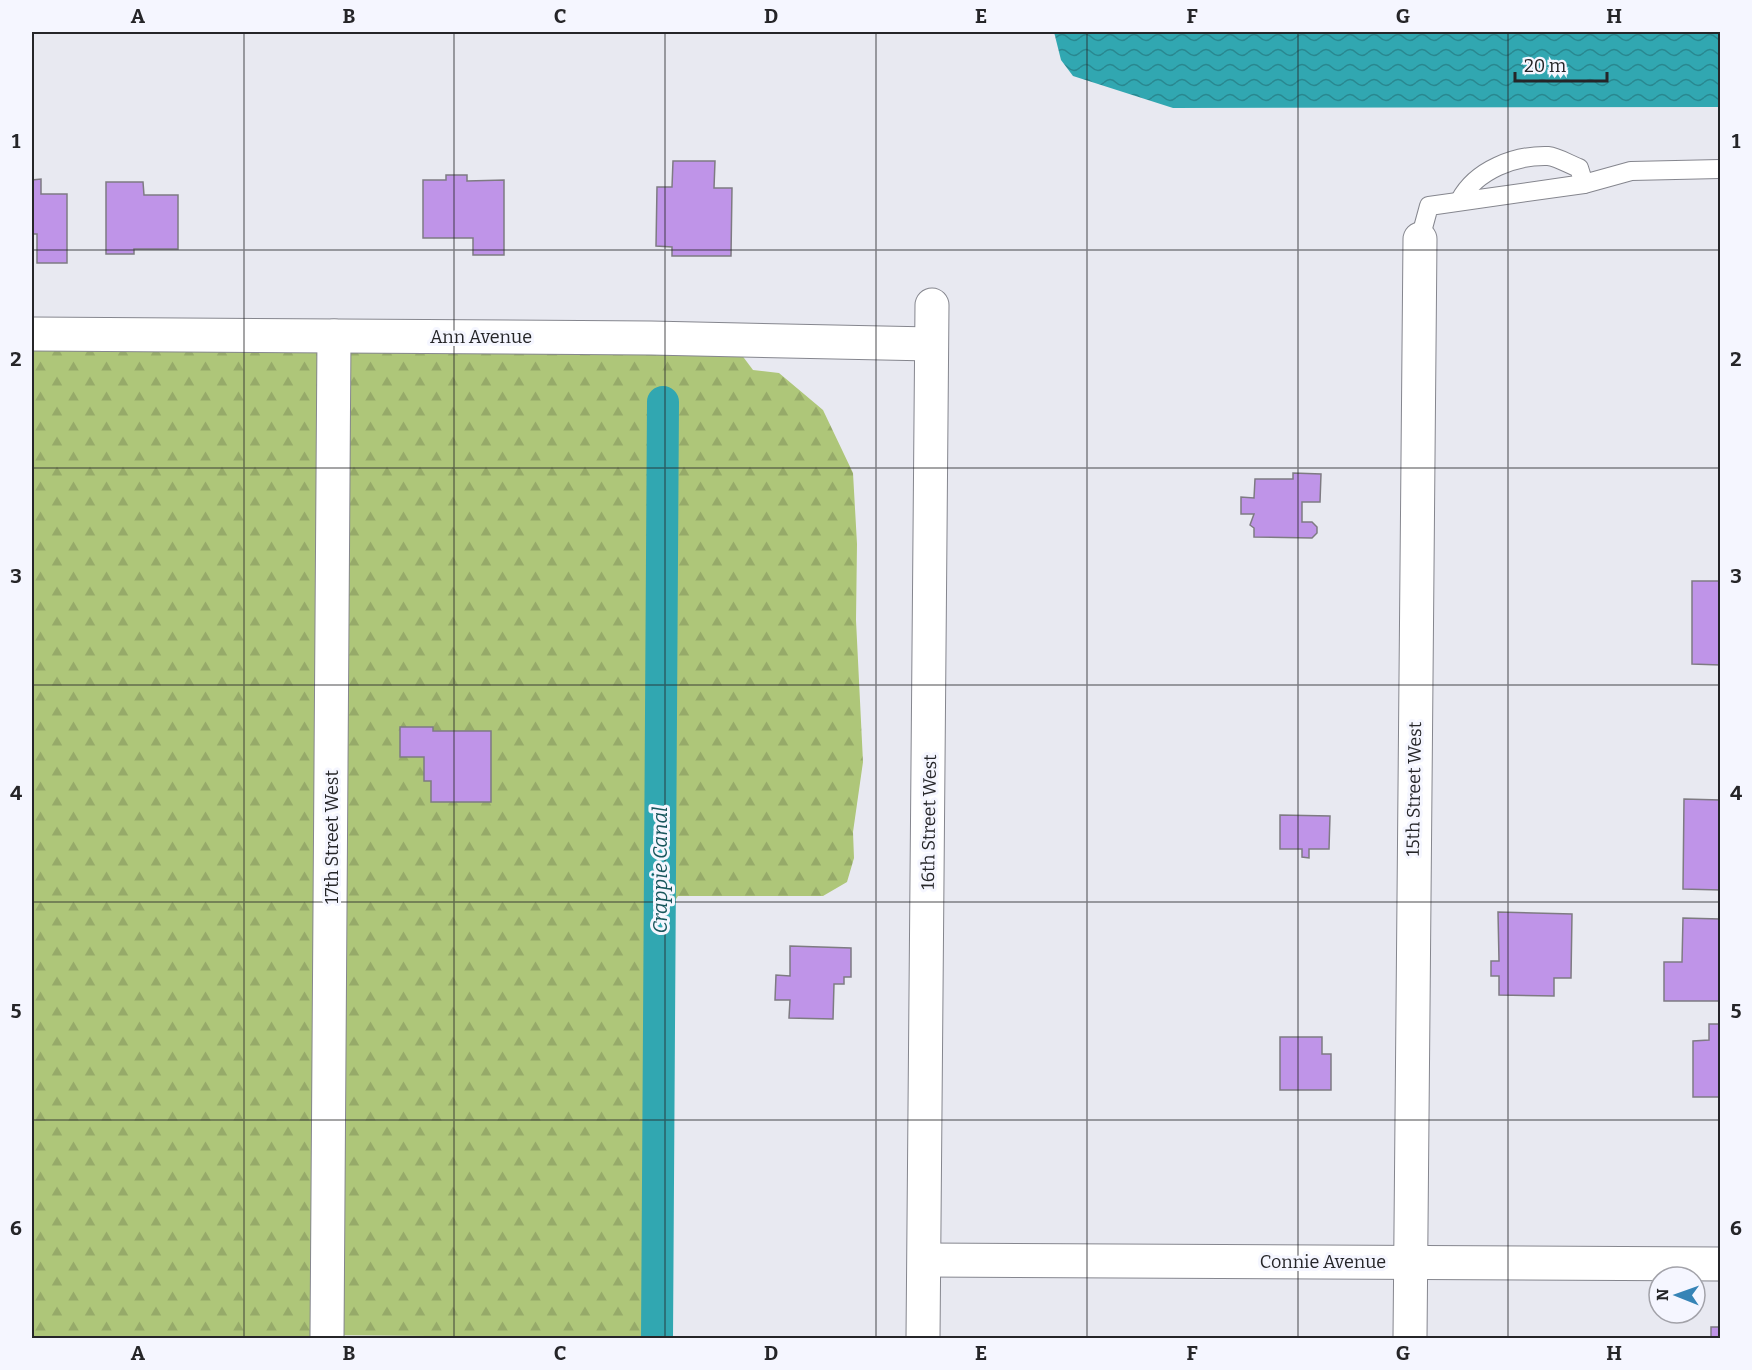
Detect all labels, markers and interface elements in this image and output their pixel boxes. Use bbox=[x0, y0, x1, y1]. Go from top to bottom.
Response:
text: A bbox=[131, 4, 146, 28]
text: B bbox=[343, 4, 356, 28]
text: C bbox=[554, 4, 566, 28]
text: D bbox=[764, 4, 778, 28]
text: E bbox=[975, 4, 987, 28]
text: F bbox=[1186, 4, 1198, 28]
text: G bbox=[1396, 4, 1410, 28]
text: H bbox=[1606, 4, 1622, 28]
scale bar bbox=[1515, 45, 1606, 83]
text: 20 m bbox=[1524, 55, 1566, 77]
text: 1 bbox=[12, 129, 21, 153]
text: 1 bbox=[1732, 129, 1741, 153]
street label: Ann Avenue bbox=[430, 326, 532, 348]
text: 2 bbox=[10, 347, 22, 371]
text: 2 bbox=[1730, 347, 1742, 371]
text: 3 bbox=[10, 564, 22, 588]
text: 3 bbox=[1730, 564, 1742, 588]
street label: 15th Street West bbox=[1402, 721, 1426, 856]
street label: 16th Street West bbox=[917, 754, 941, 890]
street label: 17th Street West bbox=[321, 770, 343, 904]
text: 4 bbox=[10, 781, 22, 805]
text: 4 bbox=[1730, 781, 1742, 805]
water label: Crappie Canal bbox=[648, 806, 672, 934]
text: 5 bbox=[11, 999, 22, 1023]
text: 5 bbox=[1731, 999, 1742, 1023]
text: 6 bbox=[10, 1216, 22, 1240]
text: 6 bbox=[1730, 1216, 1742, 1240]
street label: Connie Avenue bbox=[1260, 1251, 1386, 1273]
north arrow bbox=[1647, 1265, 1707, 1325]
text: N bbox=[1653, 1288, 1672, 1301]
text: A bbox=[131, 1341, 146, 1365]
text: B bbox=[343, 1341, 356, 1365]
text: C bbox=[554, 1341, 566, 1365]
text: D bbox=[764, 1341, 778, 1365]
text: E bbox=[975, 1341, 987, 1365]
text: F bbox=[1186, 1341, 1198, 1365]
text: G bbox=[1396, 1341, 1410, 1365]
text: H bbox=[1606, 1341, 1622, 1365]

